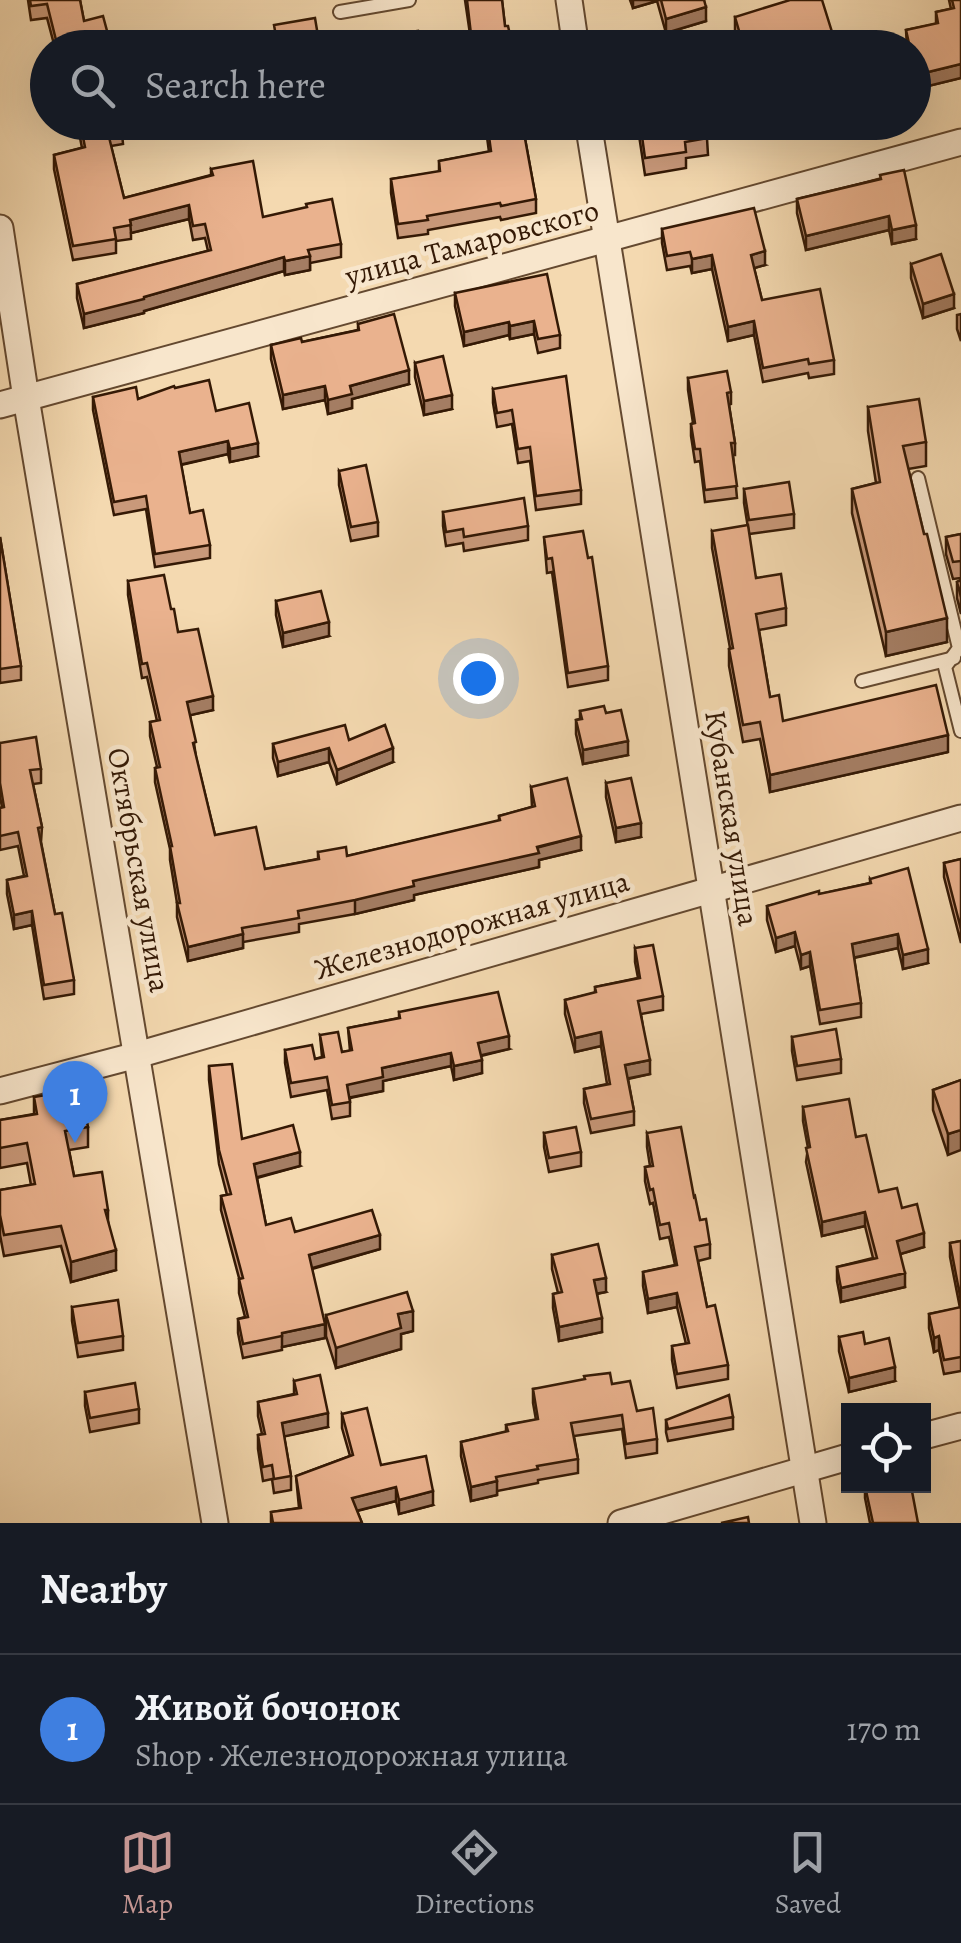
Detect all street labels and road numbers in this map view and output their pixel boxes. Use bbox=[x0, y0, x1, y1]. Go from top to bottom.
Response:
street label: улица Тамаровского bbox=[340, 190, 603, 296]
street label: Кубанская улица bbox=[695, 707, 769, 929]
street label: Октябрьская улица bbox=[98, 745, 180, 996]
street label: Железнодорожная улица bbox=[310, 861, 634, 989]

